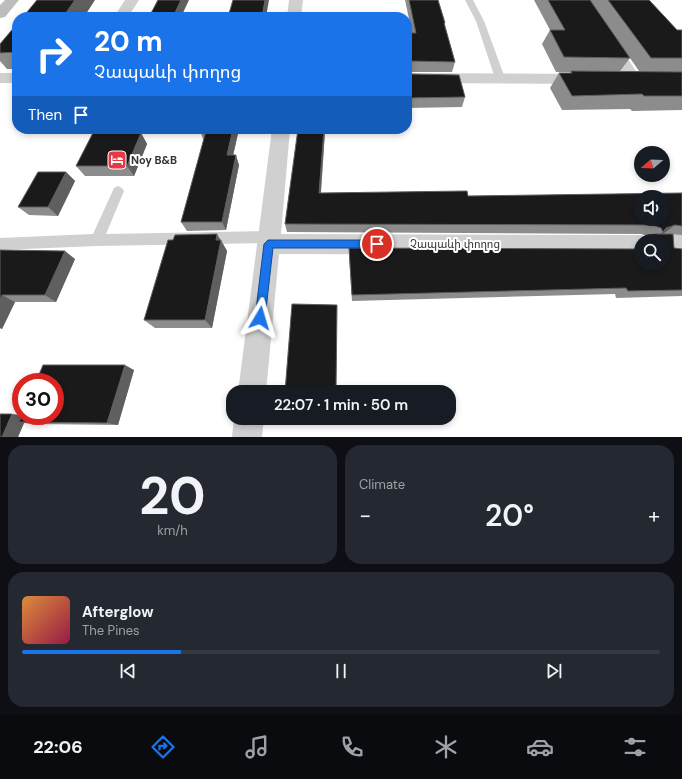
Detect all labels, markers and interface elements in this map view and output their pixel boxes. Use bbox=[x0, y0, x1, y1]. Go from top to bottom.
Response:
text: 20 m bbox=[94, 23, 163, 60]
icon: right bbox=[28, 28, 80, 80]
text: Չապաևի փողոց bbox=[94, 60, 241, 84]
icon: arrive bbox=[70, 104, 92, 126]
text: Then bbox=[28, 105, 62, 125]
north arrow bbox=[634, 146, 670, 182]
map controls bbox=[634, 146, 670, 270]
hotel icon: Noy B&B bbox=[106, 149, 128, 171]
place label: Noy B&B bbox=[131, 153, 177, 167]
button: sound bbox=[634, 190, 670, 226]
pin bbox=[360, 227, 394, 261]
icon: arrive bbox=[366, 233, 388, 255]
button: search bbox=[634, 234, 670, 270]
street label: Չապաևի փողոց bbox=[410, 237, 500, 251]
position arrow bbox=[239, 297, 281, 339]
speed limit sign: 30 bbox=[12, 373, 64, 425]
text: 22:07 · 1 min · 50 m bbox=[274, 395, 408, 415]
text: 20 bbox=[139, 462, 206, 530]
text: Climate bbox=[359, 476, 405, 493]
text: 20° bbox=[485, 496, 534, 535]
text: − bbox=[359, 501, 371, 530]
text: + bbox=[648, 501, 660, 530]
text: km/h bbox=[157, 522, 188, 539]
text: Afterglow bbox=[82, 602, 154, 622]
text: The Pines bbox=[82, 622, 140, 639]
icon: previous bbox=[117, 660, 139, 682]
icon: pause bbox=[330, 660, 352, 682]
icon: next bbox=[543, 660, 565, 682]
icon: directions bbox=[149, 733, 177, 761]
icon: music bbox=[243, 733, 271, 761]
icon: phone bbox=[338, 733, 366, 761]
icon: climate bbox=[432, 733, 460, 761]
icon: car bbox=[526, 733, 554, 761]
icon: filters bbox=[621, 733, 649, 761]
text: 22:06 bbox=[33, 735, 83, 759]

